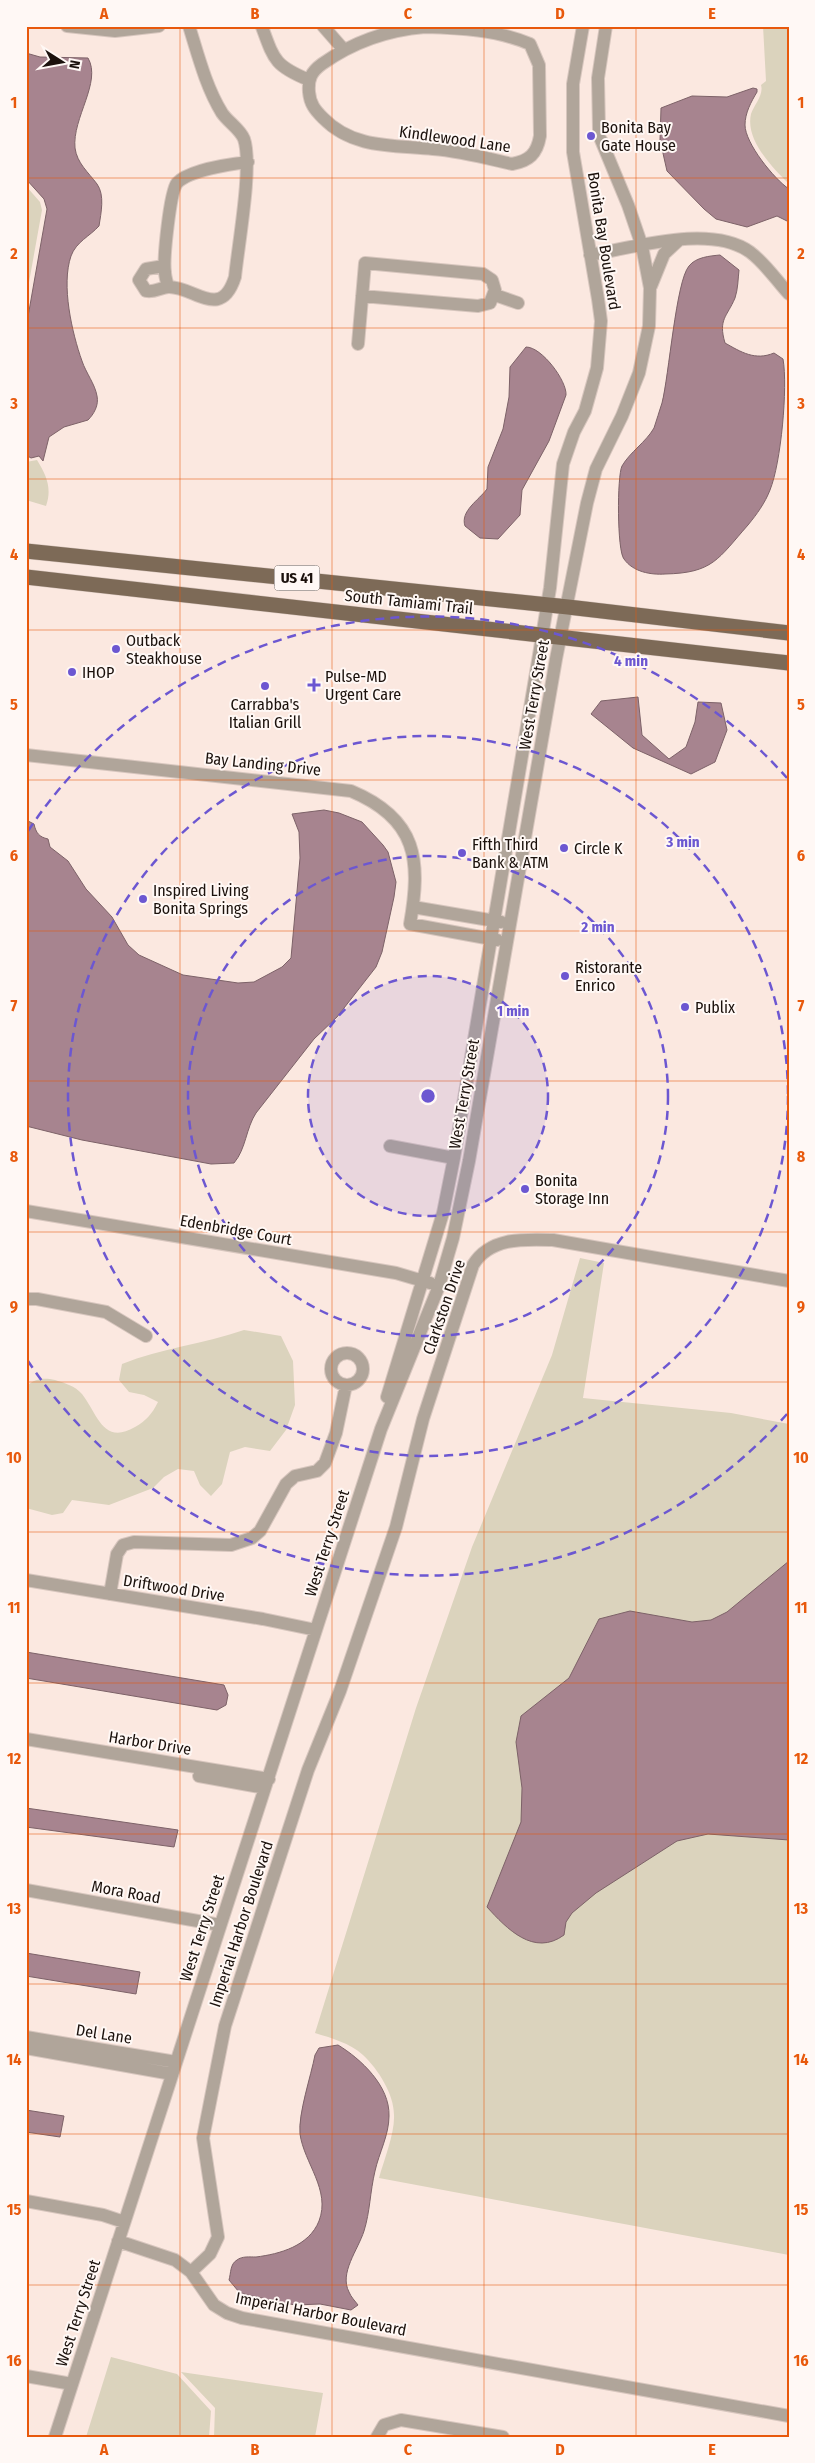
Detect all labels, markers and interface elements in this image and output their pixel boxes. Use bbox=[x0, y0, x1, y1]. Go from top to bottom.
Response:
text: A bbox=[99, 4, 109, 23]
text: B bbox=[251, 4, 260, 23]
text: C bbox=[404, 4, 413, 23]
text: D bbox=[555, 4, 565, 23]
text: E bbox=[708, 4, 716, 23]
north arrow bbox=[38, 38, 88, 88]
text: N bbox=[65, 59, 83, 70]
text: 1 bbox=[11, 93, 17, 112]
text: 1 bbox=[798, 93, 804, 112]
place label: Bonita Bay Gate House bbox=[601, 118, 676, 155]
street label: Kindlewood Lane bbox=[398, 122, 512, 156]
marker: Bonita Bay Gate House bbox=[585, 130, 597, 142]
street label: Bonita Bay Boulevard bbox=[584, 171, 624, 311]
text: 2 bbox=[9, 244, 18, 263]
text: 2 bbox=[796, 244, 805, 263]
text: 3 bbox=[9, 394, 18, 413]
text: 3 bbox=[796, 394, 805, 413]
text: 4 bbox=[10, 545, 18, 564]
text: 4 bbox=[797, 545, 805, 564]
road number: US 41 bbox=[274, 566, 320, 590]
street label: South Tamiami Trail bbox=[344, 586, 474, 618]
place label: Outback Steakhouse bbox=[126, 631, 202, 668]
street label: West Terry Street bbox=[515, 638, 553, 752]
marker: Outback Steakhouse bbox=[110, 643, 122, 655]
text: 4 min bbox=[614, 652, 648, 670]
place label: IHOP bbox=[82, 663, 114, 682]
marker: IHOP bbox=[66, 666, 78, 678]
place label: Pulse-MD Urgent Care bbox=[325, 667, 401, 704]
marker: Pulse-MD Urgent Care bbox=[307, 678, 321, 692]
marker: Carrabba's Italian Grill bbox=[259, 680, 271, 692]
text: 5 bbox=[10, 695, 18, 714]
place label: Carrabba's Italian Grill bbox=[229, 695, 301, 732]
text: 5 bbox=[797, 695, 805, 714]
street label: Bay Landing Drive bbox=[204, 748, 322, 780]
text: 3 min bbox=[665, 833, 700, 851]
place label: Fifth Third Bank & ATM bbox=[472, 835, 549, 872]
place label: Circle K bbox=[574, 839, 623, 858]
marker: Circle K bbox=[558, 842, 570, 854]
text: 6 bbox=[10, 846, 18, 865]
text: 6 bbox=[797, 846, 805, 865]
marker: Fifth Third Bank & ATM bbox=[456, 847, 468, 859]
place label: Inspired Living Bonita Springs bbox=[153, 881, 249, 918]
marker: Inspired Living Bonita Springs bbox=[137, 893, 149, 905]
text: 2 min bbox=[580, 918, 615, 936]
place label: Ristorante Enrico bbox=[575, 958, 642, 995]
marker: Ristorante Enrico bbox=[559, 970, 571, 982]
text: 7 bbox=[11, 996, 18, 1015]
text: 7 bbox=[798, 996, 805, 1015]
place label: Publix bbox=[695, 998, 735, 1017]
marker: Publix bbox=[679, 1001, 691, 1013]
text: 1 min bbox=[497, 1002, 529, 1020]
street label: West Terry Street bbox=[445, 1037, 483, 1151]
centre of rings bbox=[419, 1087, 437, 1105]
text: 8 bbox=[10, 1147, 19, 1166]
text: 8 bbox=[797, 1147, 806, 1166]
place label: Bonita Storage Inn bbox=[535, 1171, 609, 1208]
marker: Bonita Storage Inn bbox=[519, 1183, 531, 1195]
street label: Edenbridge Court bbox=[179, 1211, 294, 1249]
street label: Clarkston Drive bbox=[419, 1257, 469, 1357]
text: 9 bbox=[10, 1297, 18, 1316]
text: 9 bbox=[797, 1297, 805, 1316]
text: 10 bbox=[6, 1448, 22, 1467]
text: 10 bbox=[793, 1448, 809, 1467]
street label: West Terry Street bbox=[301, 1486, 353, 1599]
street label: Driftwood Drive bbox=[122, 1571, 226, 1605]
text: 11 bbox=[7, 1598, 21, 1617]
text: 11 bbox=[794, 1598, 808, 1617]
street label: Harbor Drive bbox=[107, 1727, 193, 1759]
text: 12 bbox=[7, 1749, 22, 1768]
text: 12 bbox=[794, 1749, 809, 1768]
street label: Imperial Harbor Boulevard bbox=[205, 1839, 277, 2009]
street label: West Terry Street bbox=[176, 1871, 228, 1984]
street label: Mora Road bbox=[90, 1877, 162, 1907]
text: 13 bbox=[7, 1899, 22, 1918]
text: 13 bbox=[794, 1899, 809, 1918]
street label: Del Lane bbox=[75, 2020, 133, 2048]
text: 14 bbox=[7, 2050, 22, 2069]
text: 14 bbox=[794, 2050, 809, 2069]
text: 15 bbox=[7, 2200, 21, 2219]
text: 15 bbox=[794, 2200, 808, 2219]
street label: West Terry Street bbox=[52, 2256, 104, 2369]
street label: Imperial Harbor Boulevard bbox=[234, 2288, 408, 2340]
text: 16 bbox=[6, 2351, 22, 2370]
text: 16 bbox=[793, 2351, 809, 2370]
text: A bbox=[99, 2440, 109, 2459]
text: B bbox=[251, 2440, 260, 2459]
text: C bbox=[404, 2440, 413, 2459]
text: D bbox=[555, 2440, 565, 2459]
text: E bbox=[708, 2440, 716, 2459]

